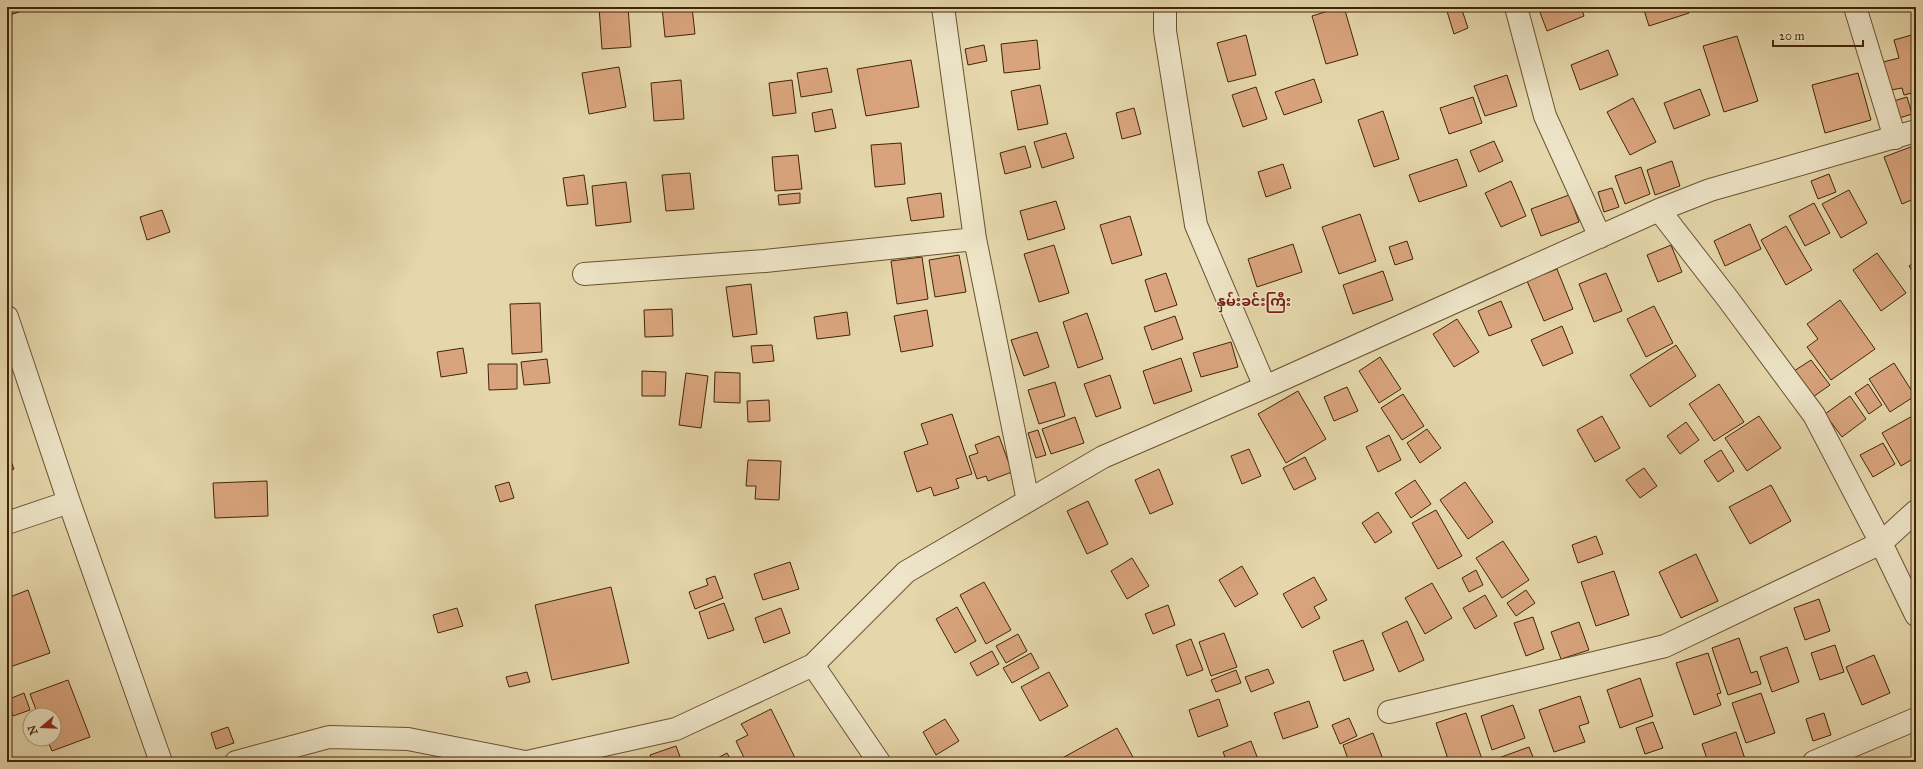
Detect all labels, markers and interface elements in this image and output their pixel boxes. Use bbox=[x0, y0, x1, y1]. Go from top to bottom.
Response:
scale bar bbox=[1773, 22, 1863, 48]
text: 20 m bbox=[1779, 29, 1805, 43]
district label: နှမ်းခင်းကြီး bbox=[1217, 291, 1291, 313]
north arrow bbox=[22, 707, 62, 747]
text: N bbox=[25, 723, 41, 737]

